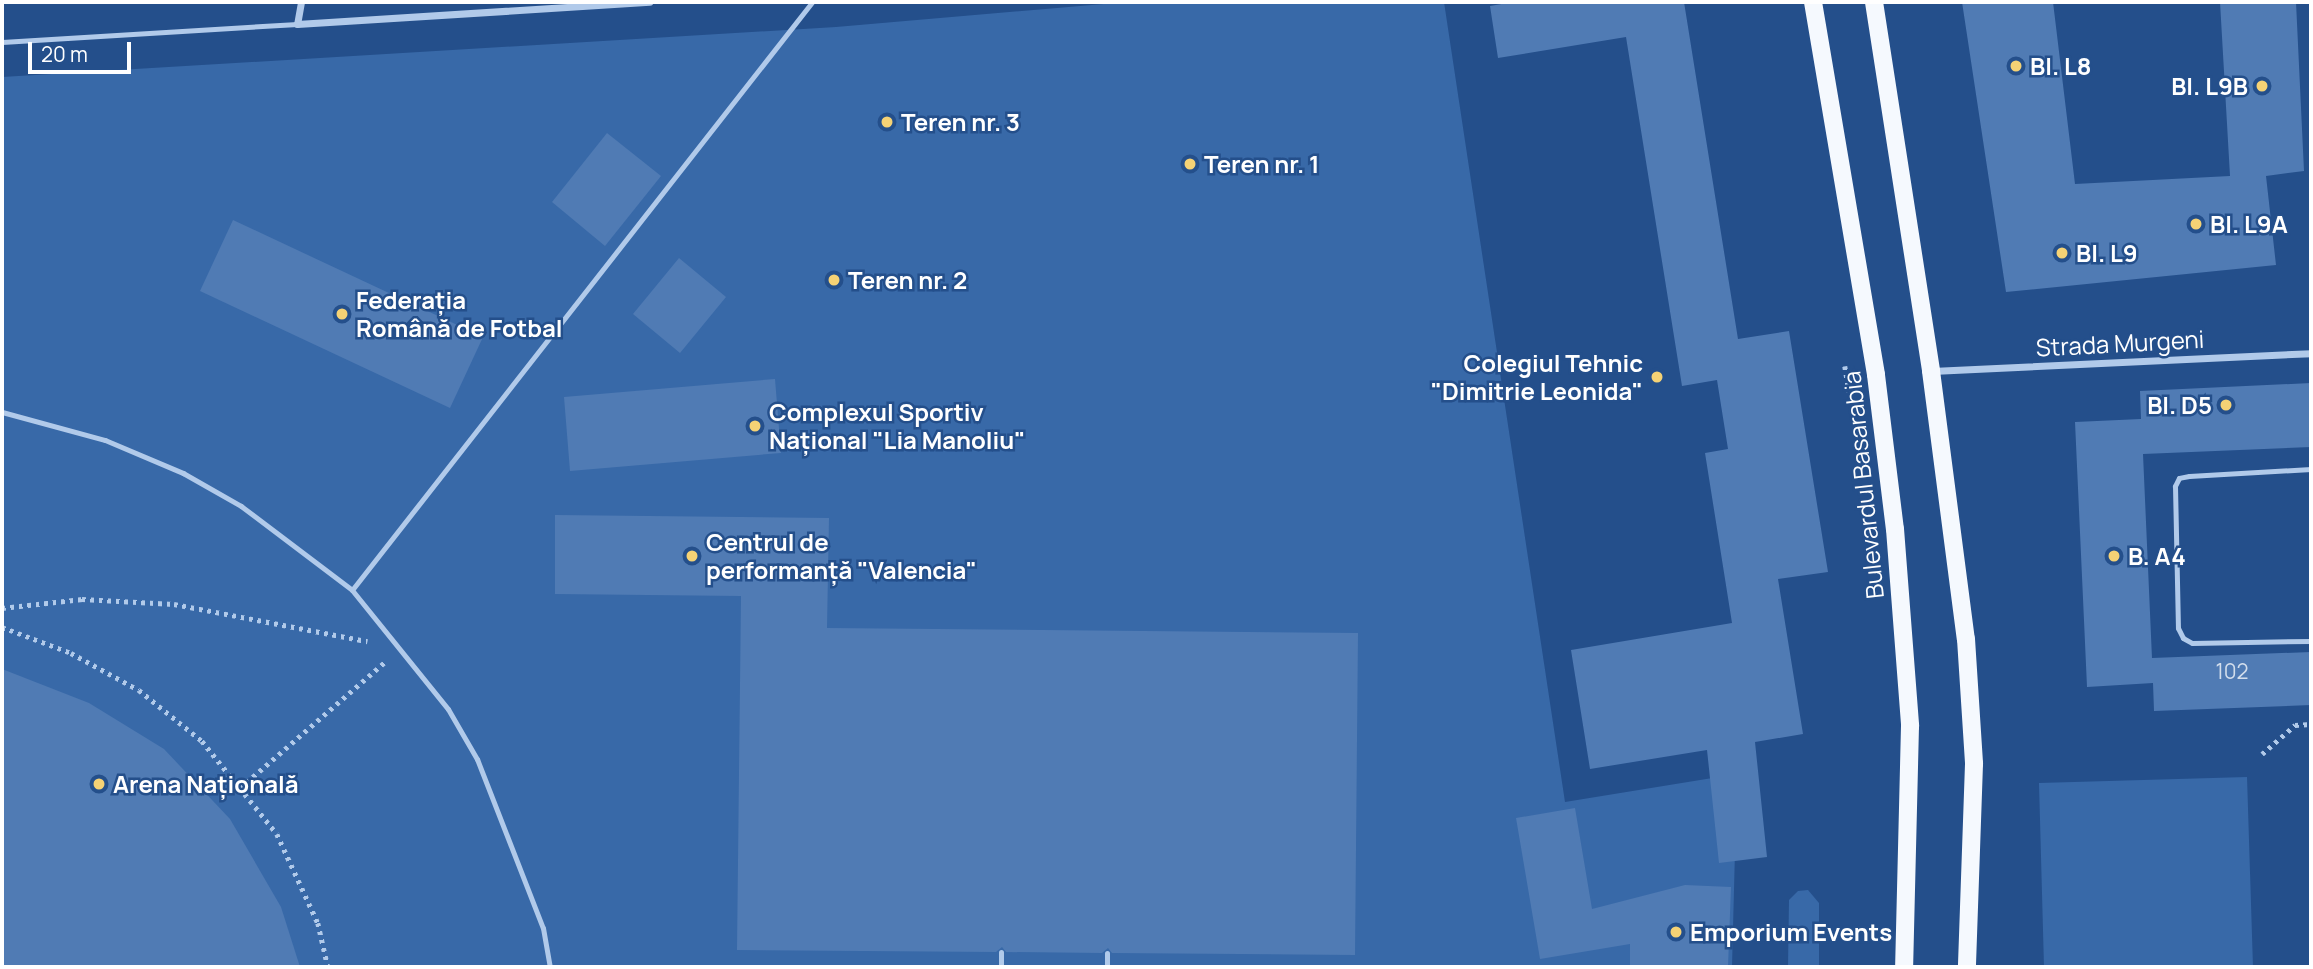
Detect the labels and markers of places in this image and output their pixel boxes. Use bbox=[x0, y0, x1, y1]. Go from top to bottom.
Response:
place label: Bl. L8 bbox=[2030, 52, 2091, 80]
marker: Bl. L8 bbox=[2008, 58, 2024, 74]
place label: Bl. L9B bbox=[2171, 72, 2248, 100]
marker: Bl. L9B bbox=[2254, 78, 2270, 94]
place label: Teren nr. 3 bbox=[901, 108, 1020, 136]
marker: Teren nr. 3 bbox=[879, 114, 895, 130]
place label: Teren nr. 1 bbox=[1204, 150, 1320, 178]
marker: Teren nr. 1 bbox=[1182, 156, 1198, 172]
place label: Bl. L9A bbox=[2210, 210, 2288, 238]
marker: Bl. L9A bbox=[2188, 216, 2204, 232]
place label: Bl. L9 bbox=[2076, 239, 2138, 267]
marker: Bl. L9 bbox=[2054, 245, 2070, 261]
place label: Teren nr. 2 bbox=[848, 266, 967, 294]
marker: Teren nr. 2 bbox=[826, 272, 842, 288]
place label: Federația Română de Fotbal bbox=[356, 286, 563, 342]
marker: Federația Română de Fotbal bbox=[334, 306, 350, 322]
place label: Colegiul Tehnic "Dimitrie Leonida" bbox=[1431, 349, 1643, 405]
marker: Colegiul Tehnic "Dimitrie Leonida" bbox=[1649, 369, 1665, 385]
place label: Bl. D5 bbox=[2147, 391, 2212, 419]
marker: Bl. D5 bbox=[2218, 397, 2234, 413]
place label: Complexul Sportiv Național "Lia Manoliu" bbox=[769, 398, 1025, 454]
marker: Complexul Sportiv Național "Lia Manoliu" bbox=[747, 418, 763, 434]
place label: Centrul de performanță "Valencia" bbox=[706, 528, 977, 584]
place label: B. A4 bbox=[2128, 542, 2186, 570]
marker: Centrul de performanță "Valencia" bbox=[684, 548, 700, 564]
marker: B. A4 bbox=[2106, 548, 2122, 564]
place label: Arena Națională bbox=[113, 770, 299, 798]
marker: Arena Națională bbox=[91, 776, 107, 792]
place label: Emporium Events bbox=[1690, 918, 1892, 946]
marker: Emporium Events bbox=[1668, 924, 1684, 940]

